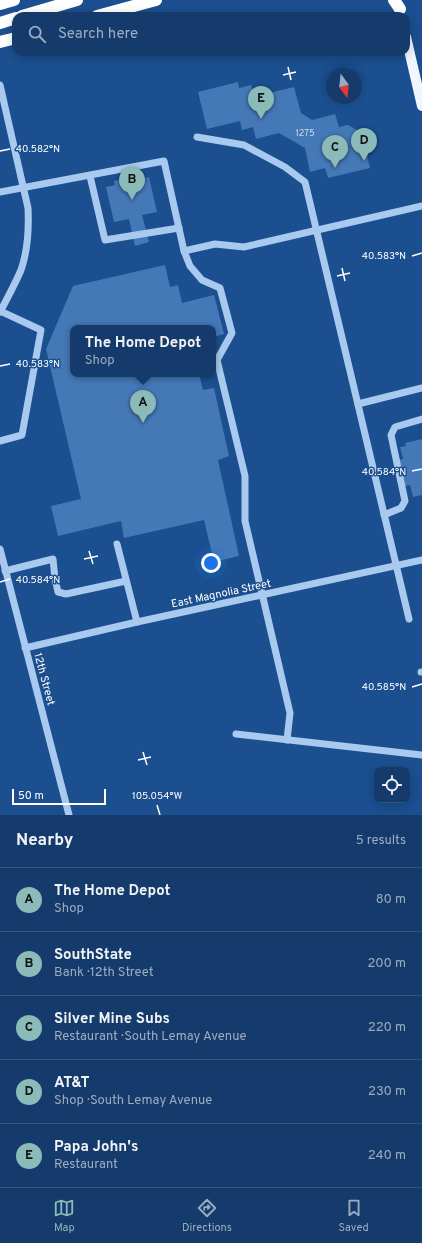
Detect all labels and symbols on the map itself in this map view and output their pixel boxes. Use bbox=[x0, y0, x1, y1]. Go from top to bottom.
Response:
north arrow bbox=[326, 68, 362, 104]
pin: E bbox=[248, 86, 274, 119]
house number: 1275 bbox=[295, 128, 315, 139]
pin: D bbox=[351, 128, 377, 161]
pin: C bbox=[322, 135, 348, 168]
text: 40.582°N bbox=[16, 143, 60, 156]
pin: B bbox=[119, 167, 145, 200]
text: 40.583°N bbox=[362, 250, 406, 263]
text: 40.583°N bbox=[16, 358, 60, 371]
pin: A bbox=[130, 390, 156, 423]
text: 40.584°N bbox=[362, 466, 406, 479]
your location bbox=[201, 553, 221, 573]
text: 40.584°N bbox=[16, 574, 60, 587]
street label: East Magnolia Street bbox=[170, 577, 272, 611]
street label: 12th Street bbox=[30, 651, 58, 707]
text: 40.585°N bbox=[362, 681, 406, 694]
scale bar bbox=[12, 787, 106, 806]
text: 105.054°W bbox=[132, 790, 182, 803]

